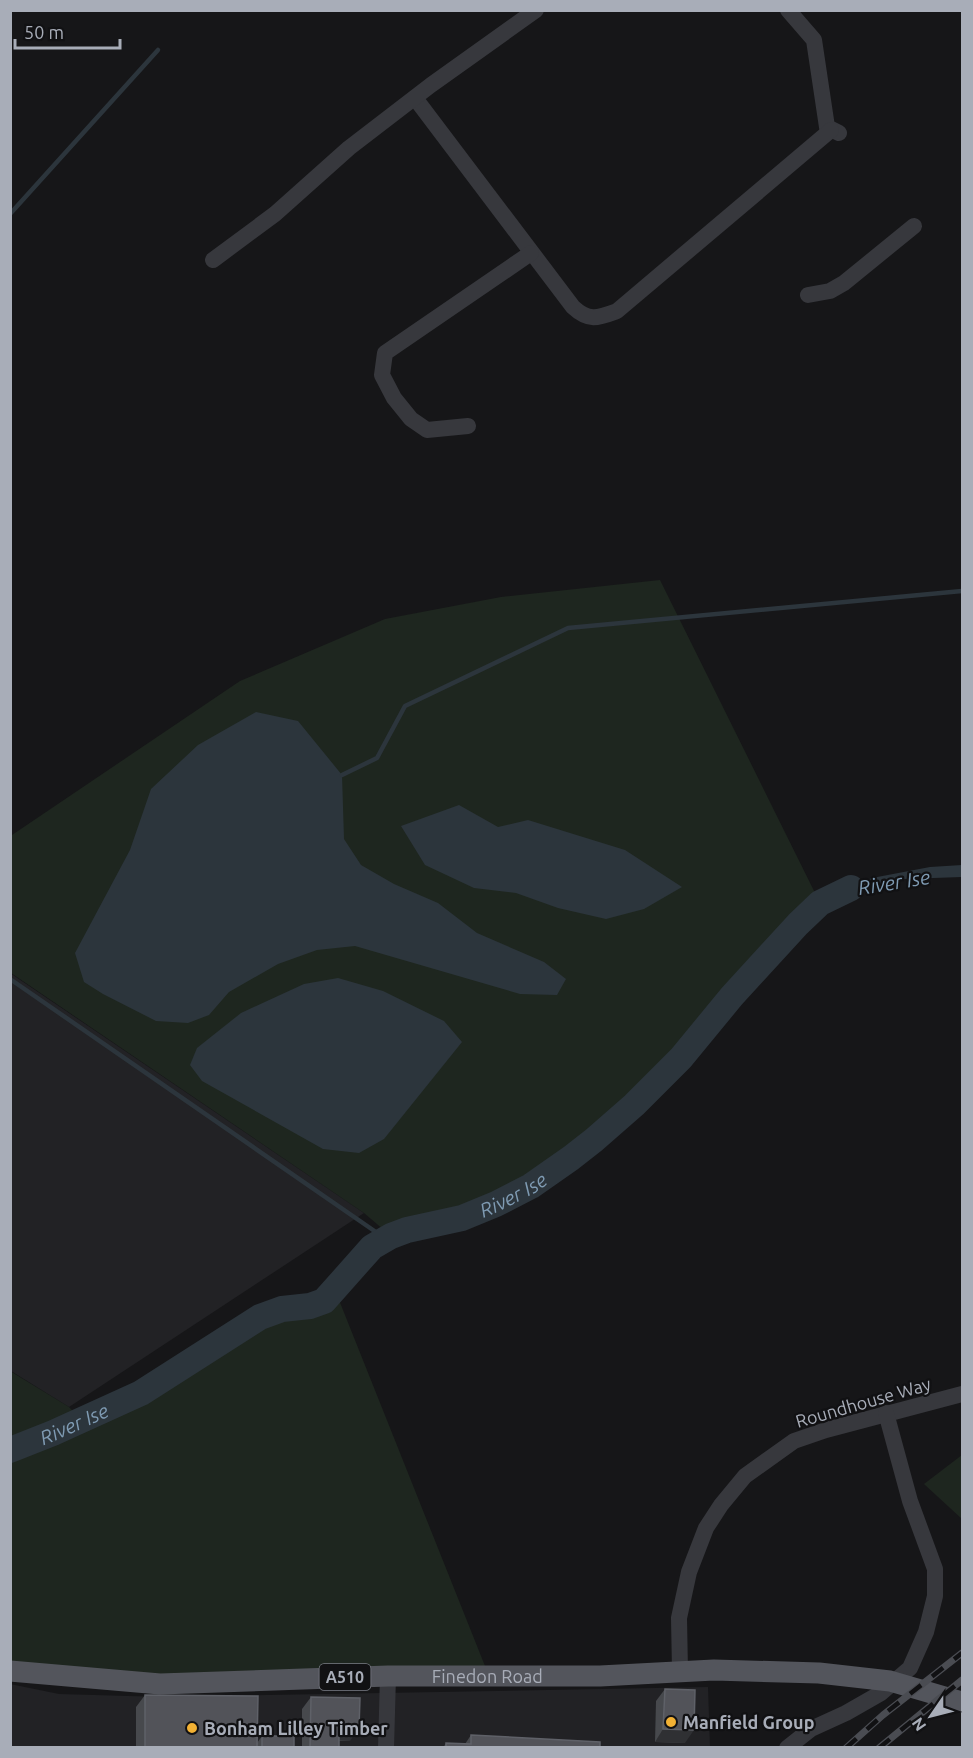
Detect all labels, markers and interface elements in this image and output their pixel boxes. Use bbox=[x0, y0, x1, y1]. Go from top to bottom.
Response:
scale bar bbox=[15, 12, 120, 50]
text: 50 m bbox=[24, 22, 64, 42]
water label: River Ise bbox=[856, 865, 932, 899]
water label: River Ise bbox=[476, 1167, 551, 1221]
street label: Roundhouse Way bbox=[793, 1373, 933, 1431]
water label: River Ise bbox=[36, 1398, 112, 1449]
road number: A510 bbox=[320, 1664, 370, 1690]
street label: Finedon Road bbox=[432, 1666, 543, 1686]
north arrow bbox=[901, 1686, 961, 1746]
place label: Manfield Group bbox=[683, 1712, 814, 1732]
marker: Manfield Group bbox=[664, 1715, 678, 1729]
text: N bbox=[908, 1715, 930, 1735]
place label: Bonham Lilley Timber bbox=[204, 1718, 388, 1738]
marker: Bonham Lilley Timber bbox=[185, 1721, 199, 1735]

